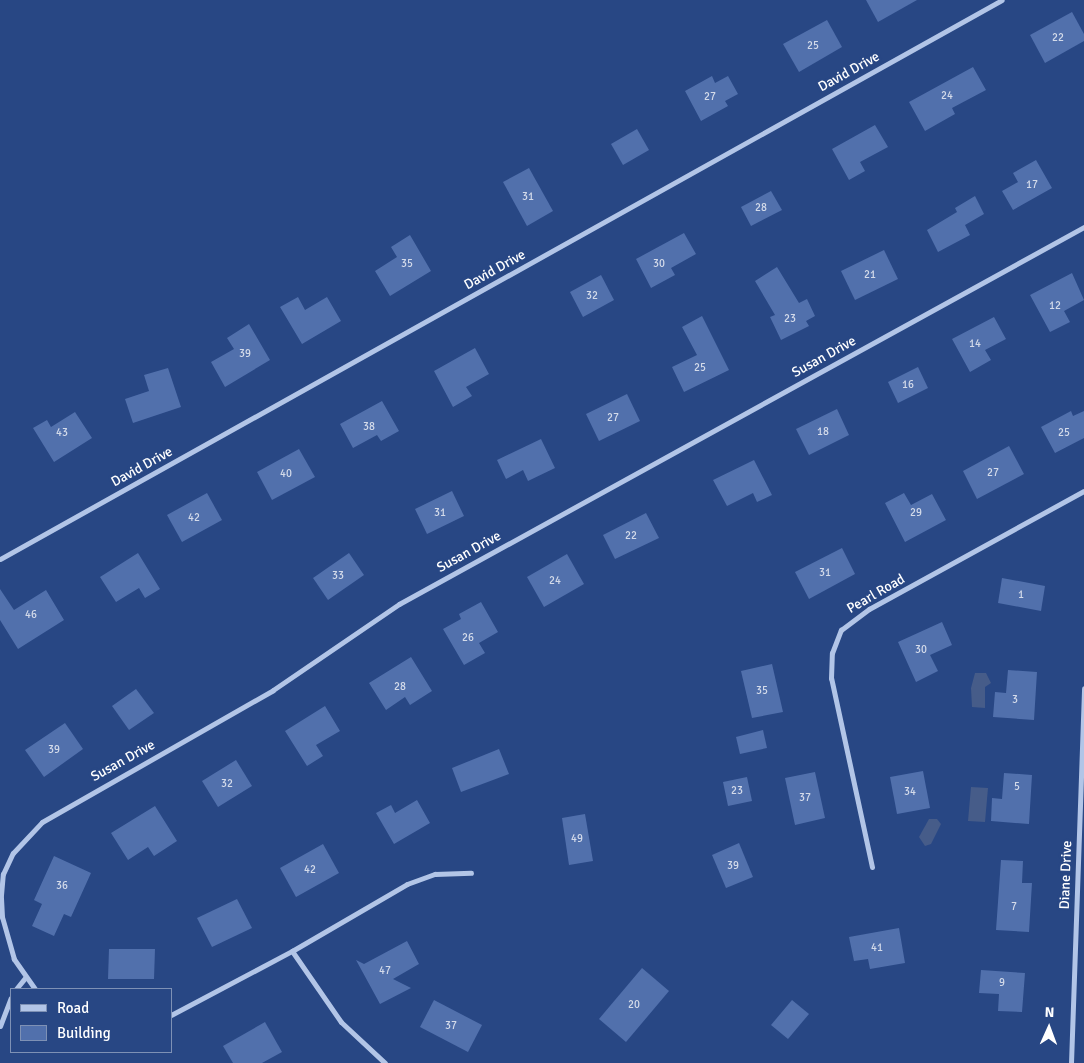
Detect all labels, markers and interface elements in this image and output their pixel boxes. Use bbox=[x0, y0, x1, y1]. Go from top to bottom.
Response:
house number: 22 bbox=[1052, 31, 1064, 45]
house number: 25 bbox=[807, 39, 819, 53]
street label: David Drive bbox=[815, 48, 883, 96]
house number: 24 bbox=[941, 89, 953, 103]
house number: 27 bbox=[704, 90, 716, 104]
house number: 17 bbox=[1026, 178, 1038, 192]
house number: 31 bbox=[522, 190, 534, 204]
house number: 28 bbox=[755, 201, 767, 215]
street label: David Drive bbox=[461, 246, 529, 294]
house number: 35 bbox=[401, 257, 413, 271]
house number: 30 bbox=[653, 257, 665, 271]
house number: 21 bbox=[864, 268, 876, 282]
house number: 32 bbox=[586, 289, 598, 303]
house number: 12 bbox=[1049, 299, 1061, 313]
house number: 23 bbox=[784, 312, 796, 326]
street label: Susan Drive bbox=[789, 333, 859, 381]
house number: 14 bbox=[969, 337, 981, 351]
house number: 39 bbox=[239, 347, 251, 361]
house number: 25 bbox=[694, 361, 706, 375]
house number: 16 bbox=[902, 378, 914, 392]
house number: 27 bbox=[607, 411, 619, 425]
house number: 38 bbox=[363, 420, 375, 434]
house number: 18 bbox=[817, 425, 829, 439]
house number: 43 bbox=[56, 426, 68, 440]
house number: 25 bbox=[1058, 426, 1070, 440]
street label: David Drive bbox=[108, 443, 176, 491]
house number: 27 bbox=[987, 466, 999, 480]
house number: 40 bbox=[280, 467, 292, 481]
house number: 31 bbox=[434, 506, 446, 520]
house number: 29 bbox=[910, 506, 922, 520]
house number: 42 bbox=[188, 511, 200, 525]
street label: Susan Drive bbox=[434, 528, 504, 576]
house number: 22 bbox=[625, 529, 637, 543]
house number: 31 bbox=[819, 566, 831, 580]
house number: 33 bbox=[332, 569, 344, 583]
street label: Pearl Road bbox=[844, 571, 908, 617]
house number: 24 bbox=[549, 574, 561, 588]
house number: 1 bbox=[1018, 588, 1024, 602]
house number: 46 bbox=[25, 608, 37, 622]
house number: 26 bbox=[462, 631, 474, 645]
house number: 30 bbox=[915, 643, 927, 657]
house number: 28 bbox=[394, 680, 406, 694]
house number: 35 bbox=[756, 684, 768, 698]
house number: 3 bbox=[1012, 693, 1018, 707]
street label: Susan Drive bbox=[88, 737, 158, 785]
house number: 39 bbox=[48, 743, 60, 757]
house number: 32 bbox=[221, 777, 233, 791]
house number: 5 bbox=[1014, 780, 1020, 794]
house number: 23 bbox=[731, 784, 743, 798]
house number: 34 bbox=[904, 785, 916, 799]
house number: 37 bbox=[799, 791, 811, 805]
house number: 49 bbox=[571, 832, 583, 846]
street label: Diane Drive bbox=[1056, 840, 1076, 910]
house number: 39 bbox=[727, 859, 739, 873]
house number: 42 bbox=[304, 863, 316, 877]
house number: 36 bbox=[56, 879, 68, 893]
house number: 7 bbox=[1011, 900, 1017, 914]
house number: 41 bbox=[871, 941, 883, 955]
house number: 47 bbox=[379, 964, 391, 978]
house number: 9 bbox=[999, 976, 1005, 990]
legend bbox=[10, 988, 172, 1053]
house number: 20 bbox=[628, 998, 640, 1012]
text: Road bbox=[57, 999, 89, 1017]
north arrow bbox=[1024, 1003, 1074, 1053]
text: N bbox=[1044, 1004, 1055, 1021]
house number: 37 bbox=[445, 1019, 457, 1033]
text: Building bbox=[57, 1024, 111, 1042]

